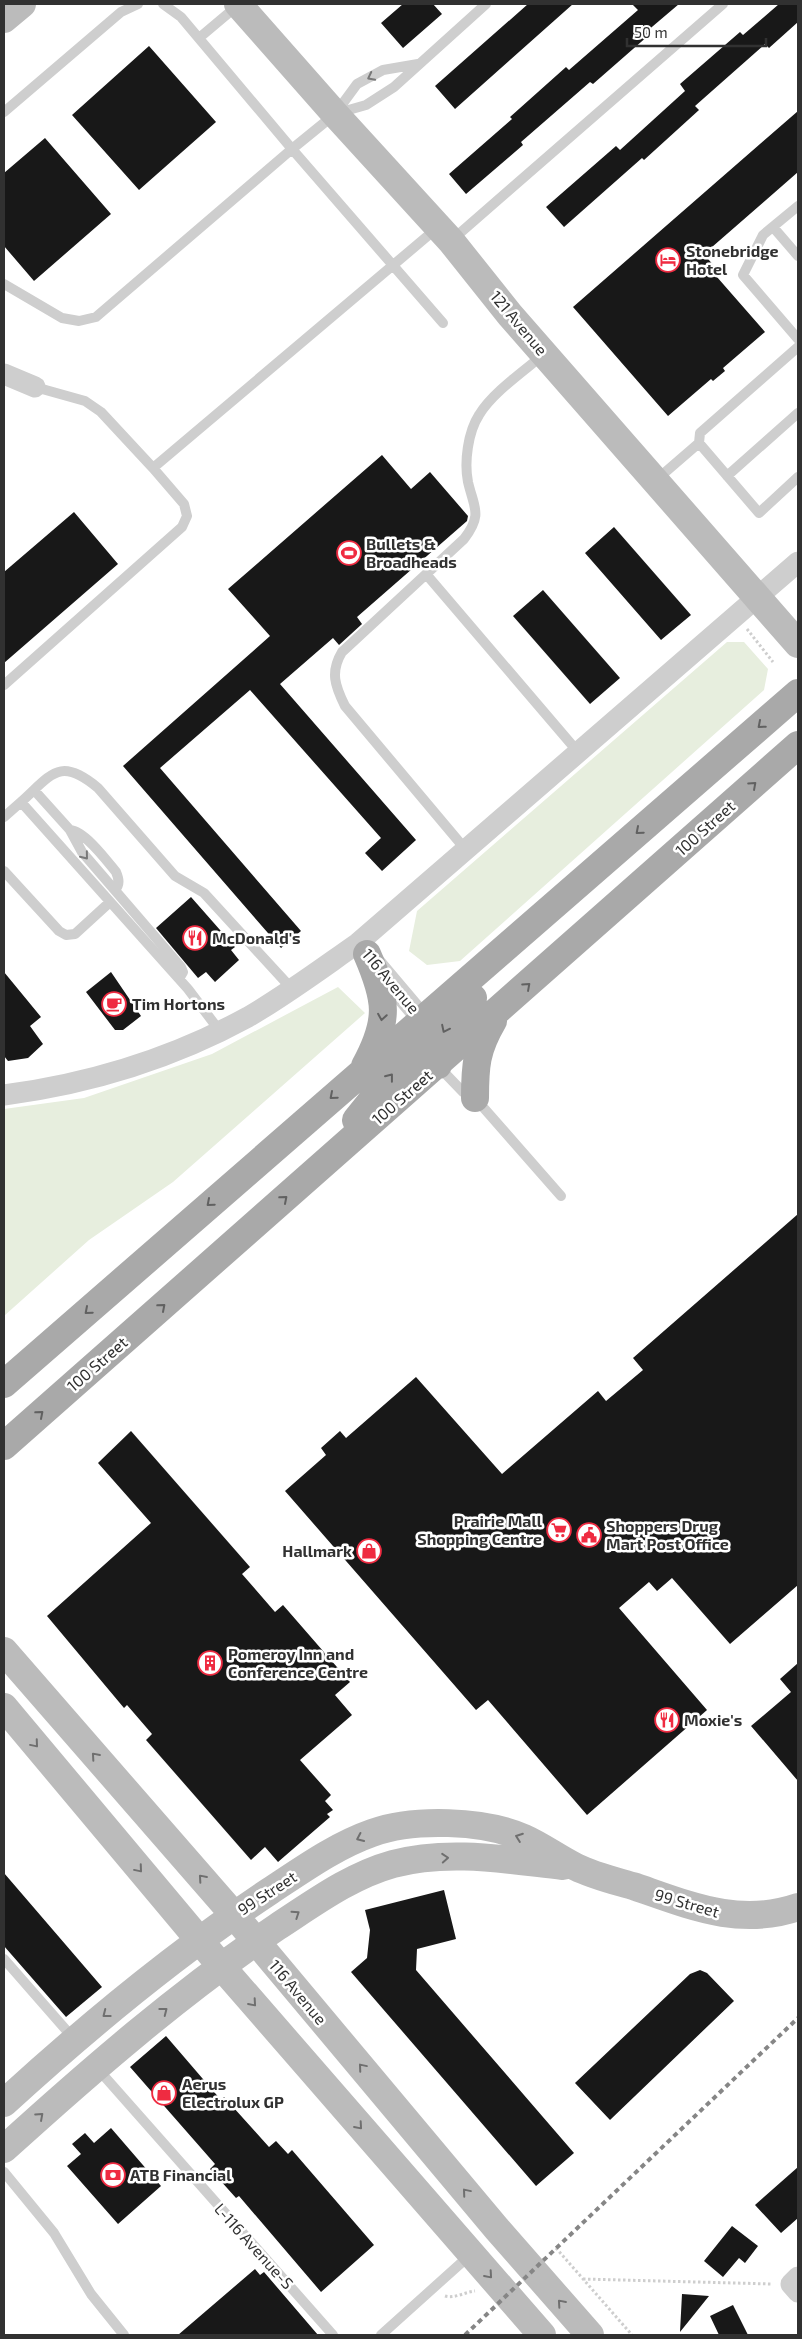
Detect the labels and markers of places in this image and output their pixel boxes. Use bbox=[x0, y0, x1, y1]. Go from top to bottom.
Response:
place label: Stonebridge Hotel bbox=[686, 241, 779, 278]
hotel icon: Stonebridge Hotel bbox=[655, 247, 681, 273]
place label: Bullets & Broadheads bbox=[366, 534, 457, 571]
sports icon: Bullets & Broadheads bbox=[336, 540, 362, 566]
restaurant icon: McDonald's bbox=[182, 925, 208, 951]
place label: McDonald's bbox=[212, 928, 301, 947]
cafe icon: Tim Hortons bbox=[101, 991, 127, 1017]
place label: Tim Hortons bbox=[132, 994, 225, 1013]
place label: Prairie Mall Shopping Centre bbox=[417, 1511, 543, 1548]
place label: Shoppers Drug Mart Post Office bbox=[606, 1516, 729, 1553]
supermarket icon: Prairie Mall Shopping Centre bbox=[546, 1517, 572, 1543]
public building icon: Shoppers Drug Mart Post Office bbox=[576, 1522, 602, 1548]
shop icon: Hallmark bbox=[356, 1538, 382, 1564]
place label: Hallmark bbox=[282, 1541, 352, 1560]
place label: Pomeroy Inn and Conference Centre bbox=[228, 1644, 368, 1681]
building icon: Pomeroy Inn and Conference Centre bbox=[197, 1650, 223, 1676]
restaurant icon: Moxie's bbox=[654, 1707, 680, 1733]
place label: Moxie's bbox=[684, 1710, 742, 1729]
place label: Aerus Electrolux GP bbox=[182, 2074, 284, 2111]
shop icon: Aerus Electrolux GP bbox=[151, 2080, 177, 2106]
bank icon: ATB Financial bbox=[100, 2162, 126, 2188]
place label: ATB Financial bbox=[130, 2165, 232, 2184]

